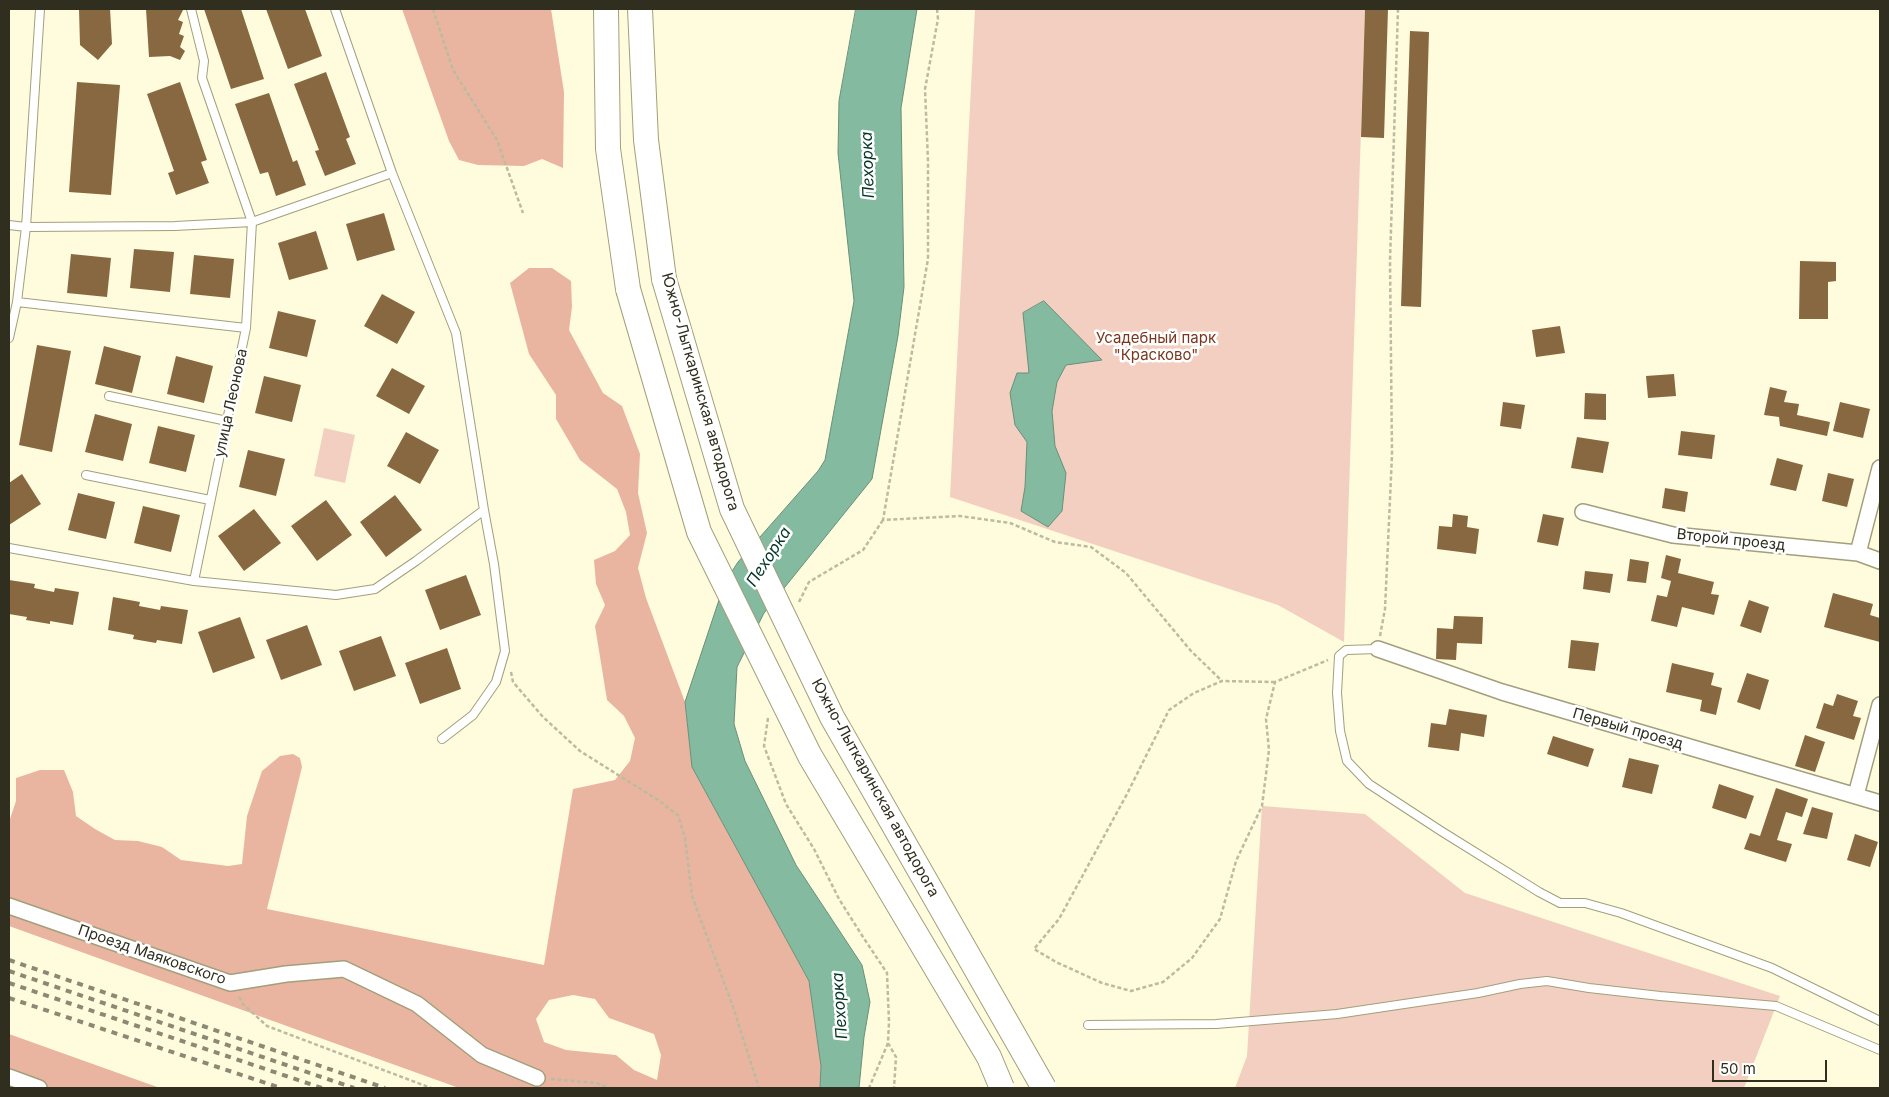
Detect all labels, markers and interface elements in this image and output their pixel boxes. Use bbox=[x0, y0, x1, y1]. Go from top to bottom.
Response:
water label: Пехорка bbox=[857, 131, 879, 199]
street label: Южно-Лыткаринская автодорога bbox=[657, 271, 743, 513]
park label: Усадебный парк "Красково" bbox=[1096, 329, 1216, 364]
street label: улица Леонова bbox=[211, 347, 251, 459]
water label: Пехорка bbox=[743, 524, 795, 590]
street label: Второй проезд bbox=[1676, 525, 1786, 555]
street label: Южно-Лыткаринская автодорога bbox=[807, 676, 943, 900]
street label: Первый проезд bbox=[1571, 705, 1685, 753]
street label: Проезд Маяковского bbox=[76, 921, 228, 989]
water label: Пехорка bbox=[828, 972, 852, 1040]
scale bar bbox=[1714, 1050, 1829, 1082]
text: 50 m bbox=[1720, 1059, 1756, 1078]

